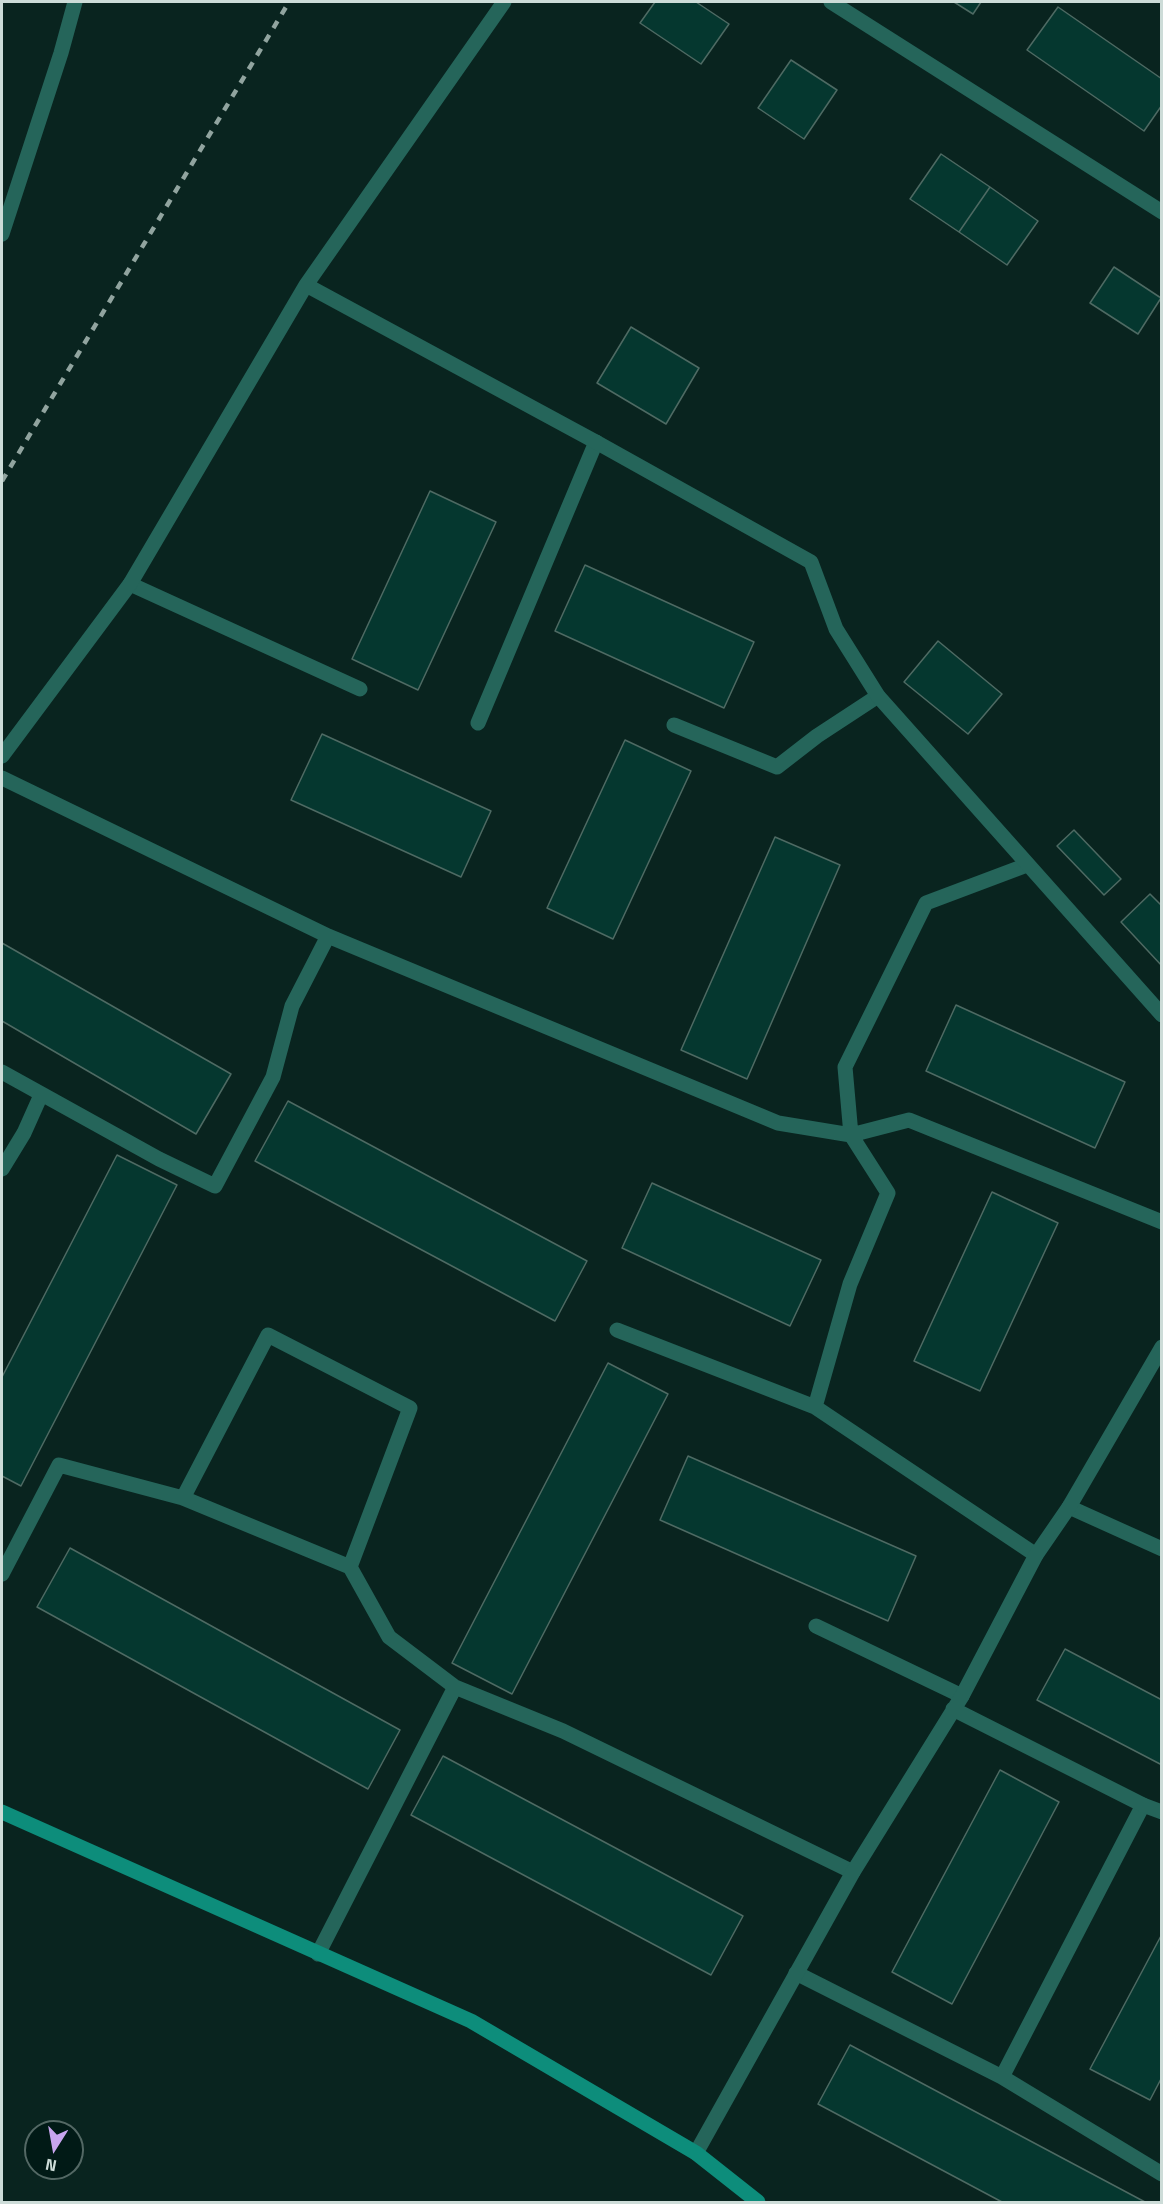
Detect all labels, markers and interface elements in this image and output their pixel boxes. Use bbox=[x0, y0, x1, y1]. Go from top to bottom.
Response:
north arrow bbox=[24, 2120, 84, 2180]
text: N bbox=[43, 2153, 59, 2179]

